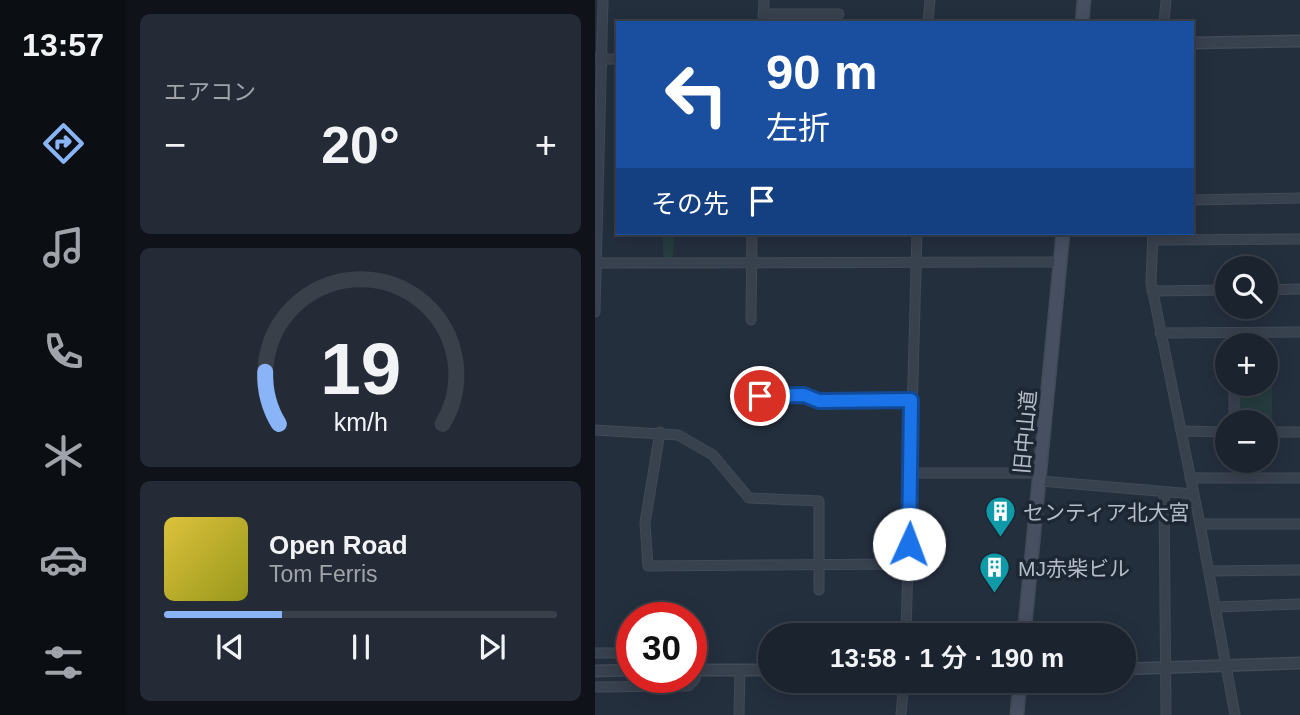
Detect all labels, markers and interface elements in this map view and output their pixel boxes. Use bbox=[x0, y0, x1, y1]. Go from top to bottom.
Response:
text: 13:57 bbox=[22, 27, 104, 63]
text: 90 m bbox=[766, 45, 878, 99]
icon: left bbox=[651, 49, 742, 140]
text: エアコン bbox=[164, 79, 256, 105]
text: 左折 bbox=[766, 110, 830, 146]
text: 20° bbox=[321, 116, 400, 174]
icon: directions bbox=[39, 119, 88, 168]
text: − bbox=[164, 124, 186, 166]
text: + bbox=[535, 124, 557, 166]
icon: arrive bbox=[743, 182, 781, 220]
text: その先 bbox=[651, 189, 729, 219]
icon: music bbox=[39, 223, 88, 272]
map controls bbox=[1215, 256, 1278, 473]
button: search bbox=[1215, 256, 1278, 319]
icon: phone bbox=[39, 327, 88, 376]
text: 19 bbox=[320, 328, 401, 409]
button: + bbox=[1215, 333, 1278, 396]
pin bbox=[730, 366, 790, 426]
icon: arrive bbox=[741, 377, 779, 415]
street label: 旧中山道 bbox=[1010, 389, 1040, 475]
text: km/h bbox=[333, 407, 388, 435]
button: − bbox=[1215, 410, 1278, 473]
icon: climate bbox=[39, 431, 88, 480]
building icon: センティア北大宮 bbox=[983, 495, 1017, 539]
place label: センティア北大宮 bbox=[1023, 501, 1190, 524]
position arrow bbox=[872, 507, 946, 581]
text: Open Road bbox=[269, 530, 408, 560]
icon: car bbox=[39, 535, 88, 584]
building icon: MJ赤柴ビル bbox=[978, 551, 1012, 595]
place label: MJ赤柴ビル bbox=[1018, 557, 1130, 580]
text: Tom Ferris bbox=[269, 561, 378, 587]
speed limit sign: 30 bbox=[616, 602, 707, 693]
icon: previous bbox=[211, 628, 249, 666]
icon: pause bbox=[342, 628, 380, 666]
icon: next bbox=[473, 628, 511, 666]
icon: filters bbox=[39, 638, 88, 687]
text: 13:58 · 1 分 · 190 m bbox=[830, 643, 1064, 673]

